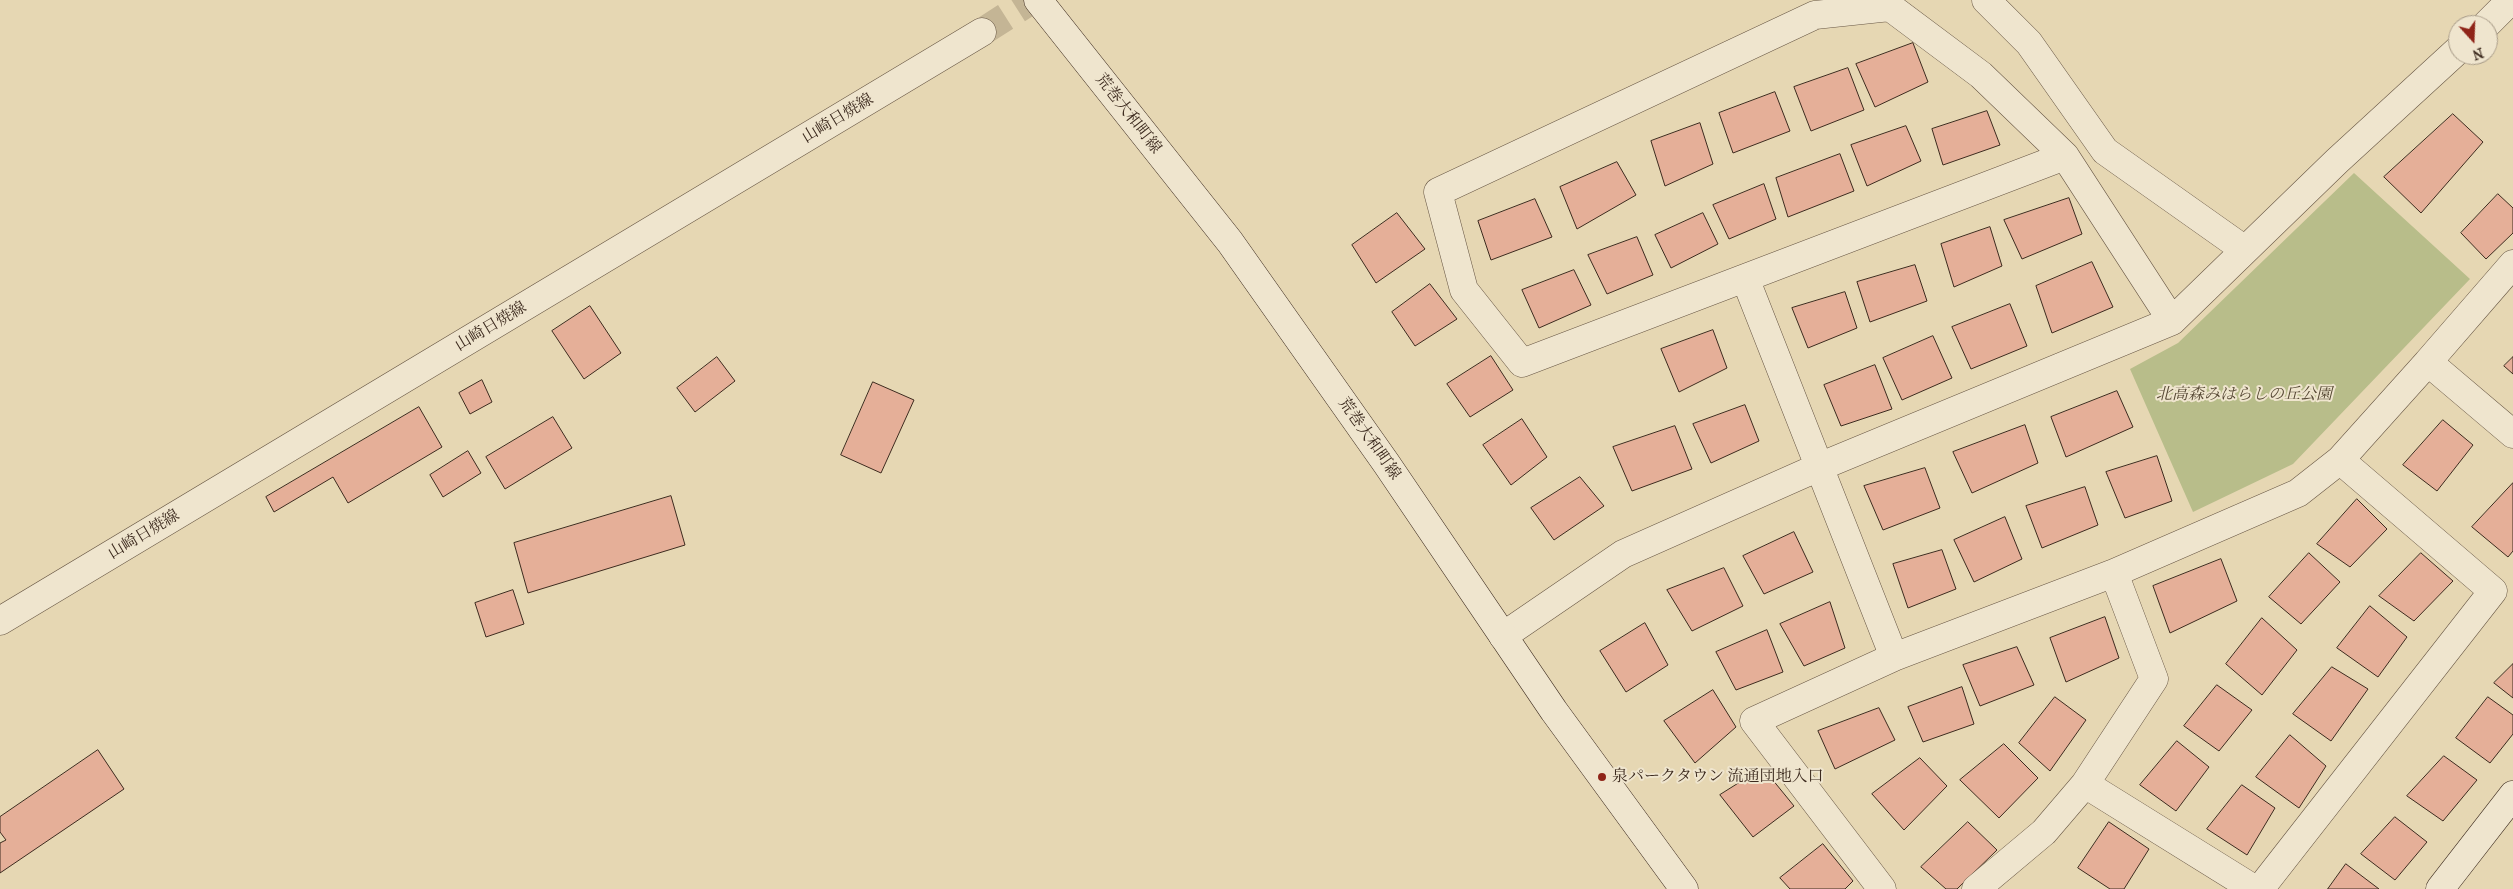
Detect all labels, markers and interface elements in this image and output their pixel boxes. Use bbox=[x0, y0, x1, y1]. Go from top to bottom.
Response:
north arrow bbox=[2448, 15, 2498, 65]
text: N bbox=[2470, 44, 2486, 63]
street label: 荒巻大和町線 bbox=[1091, 70, 1165, 158]
street label: 山崎日焼線 bbox=[799, 90, 877, 148]
street label: 山崎日焼線 bbox=[452, 298, 530, 356]
park label: 北高森みはらしの丘公園 bbox=[2156, 385, 2332, 405]
street label: 荒巻大和町線 bbox=[1334, 394, 1404, 484]
street label: 山崎日焼線 bbox=[105, 506, 183, 564]
place label: 泉パークタウン 流通団地入口 bbox=[1612, 767, 1823, 787]
marker: 泉パークタウン 流通団地入口 bbox=[1596, 771, 1608, 783]

